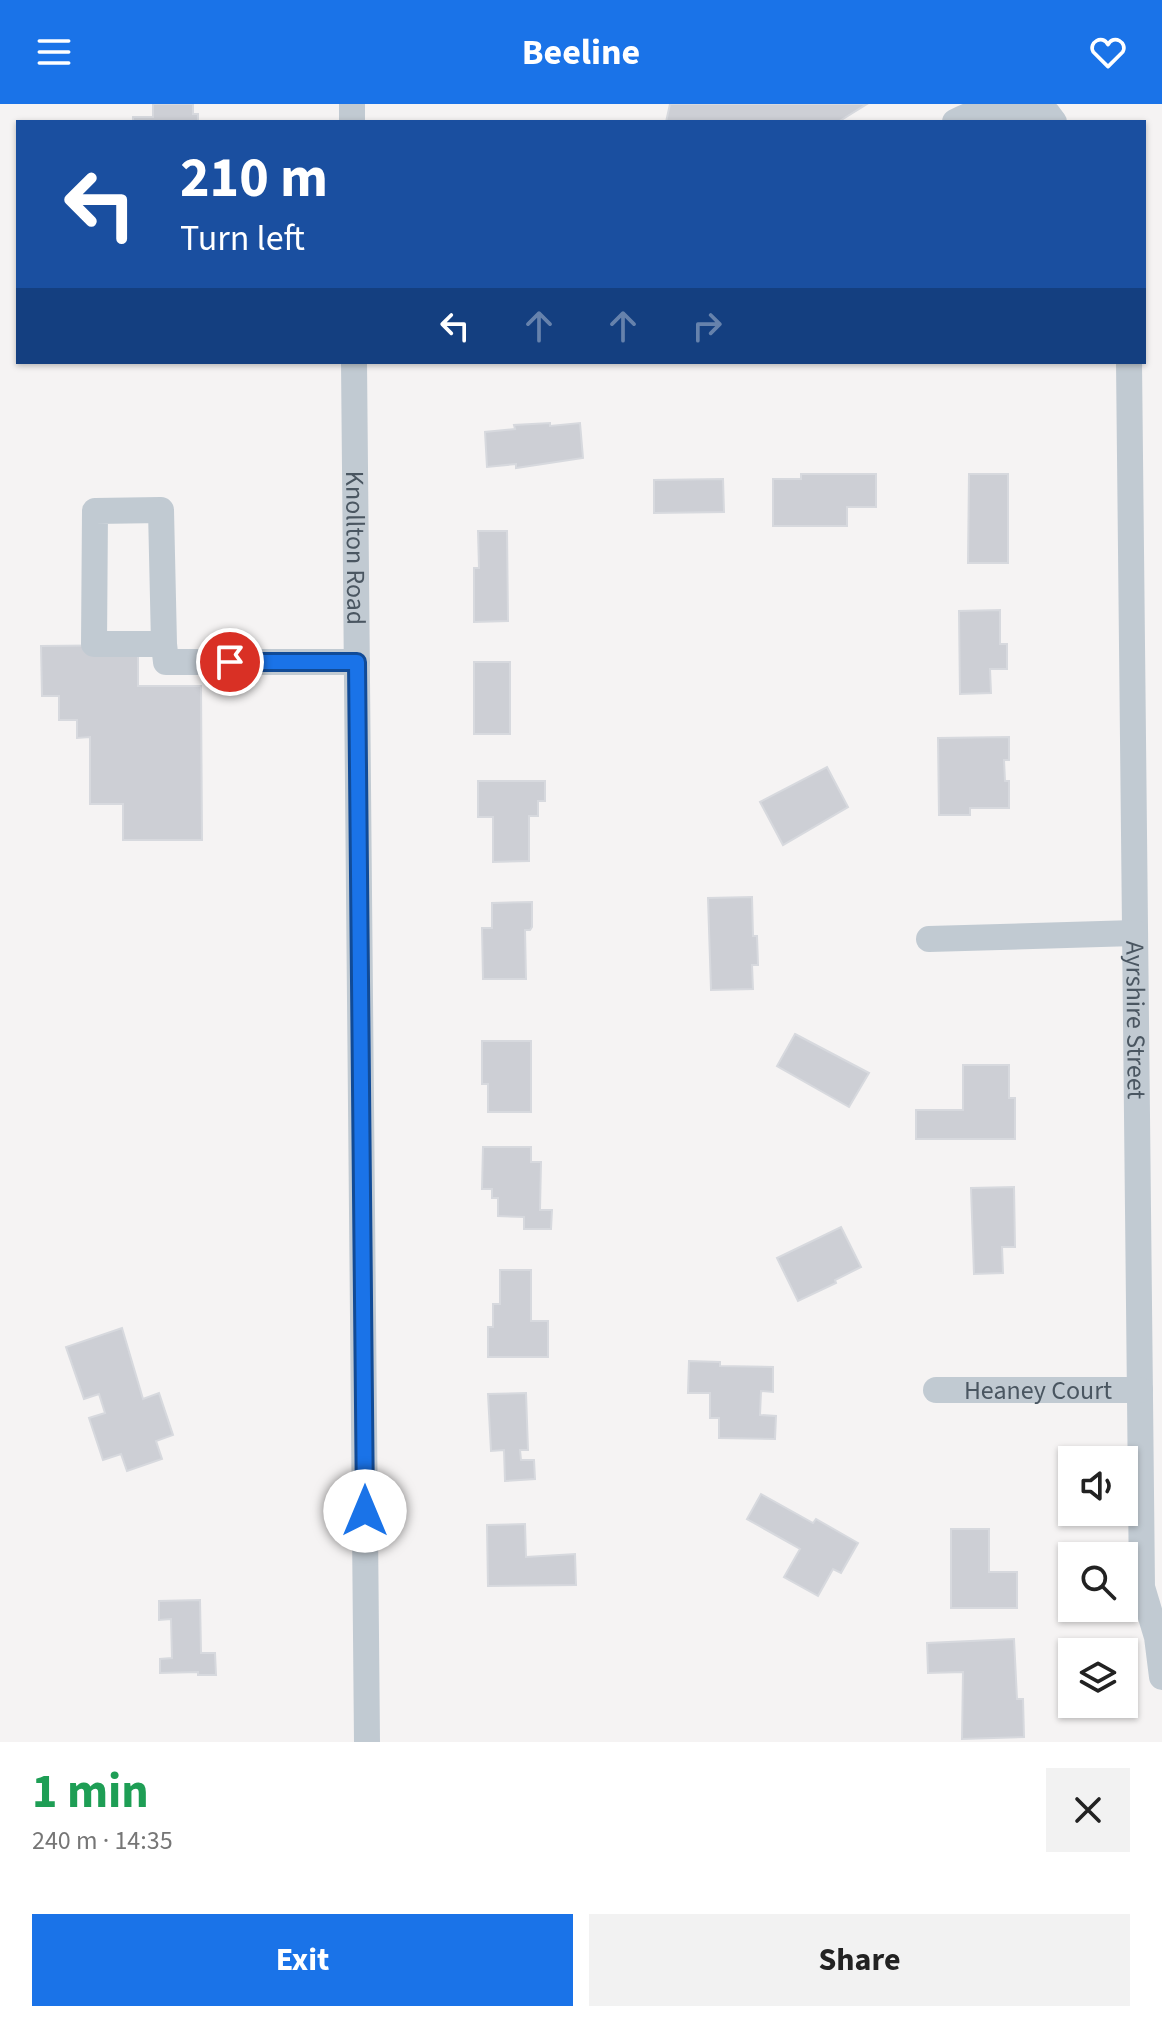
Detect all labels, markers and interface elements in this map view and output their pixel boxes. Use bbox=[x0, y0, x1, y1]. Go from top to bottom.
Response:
text: Beeline bbox=[522, 27, 640, 78]
icon: menu bbox=[32, 30, 76, 74]
icon: heart bbox=[1086, 30, 1130, 74]
text: 210 m bbox=[180, 139, 328, 218]
icon: left bbox=[48, 152, 152, 256]
text: Turn left bbox=[180, 213, 305, 264]
icon: left bbox=[433, 304, 477, 348]
icon: ahead bbox=[517, 304, 561, 348]
icon: ahead bbox=[601, 304, 645, 348]
icon: right bbox=[685, 304, 729, 348]
street label: Knollton Road bbox=[336, 471, 374, 625]
pin bbox=[196, 628, 264, 696]
icon: arrive bbox=[208, 640, 252, 684]
street label: Ayrshire Street bbox=[1116, 940, 1155, 1100]
street label: Heaney Court bbox=[964, 1372, 1112, 1409]
map controls bbox=[1058, 1446, 1138, 1718]
button: sound bbox=[1058, 1446, 1138, 1526]
position arrow bbox=[323, 1469, 407, 1553]
button: search bbox=[1058, 1542, 1138, 1622]
button: layers bbox=[1058, 1638, 1138, 1718]
text: 1 min bbox=[32, 1758, 149, 1826]
button: close bbox=[1046, 1768, 1130, 1852]
text: 240 m · 14:35 bbox=[32, 1822, 173, 1859]
button: Exit bbox=[32, 1914, 573, 2006]
button: Share bbox=[589, 1914, 1130, 2006]

